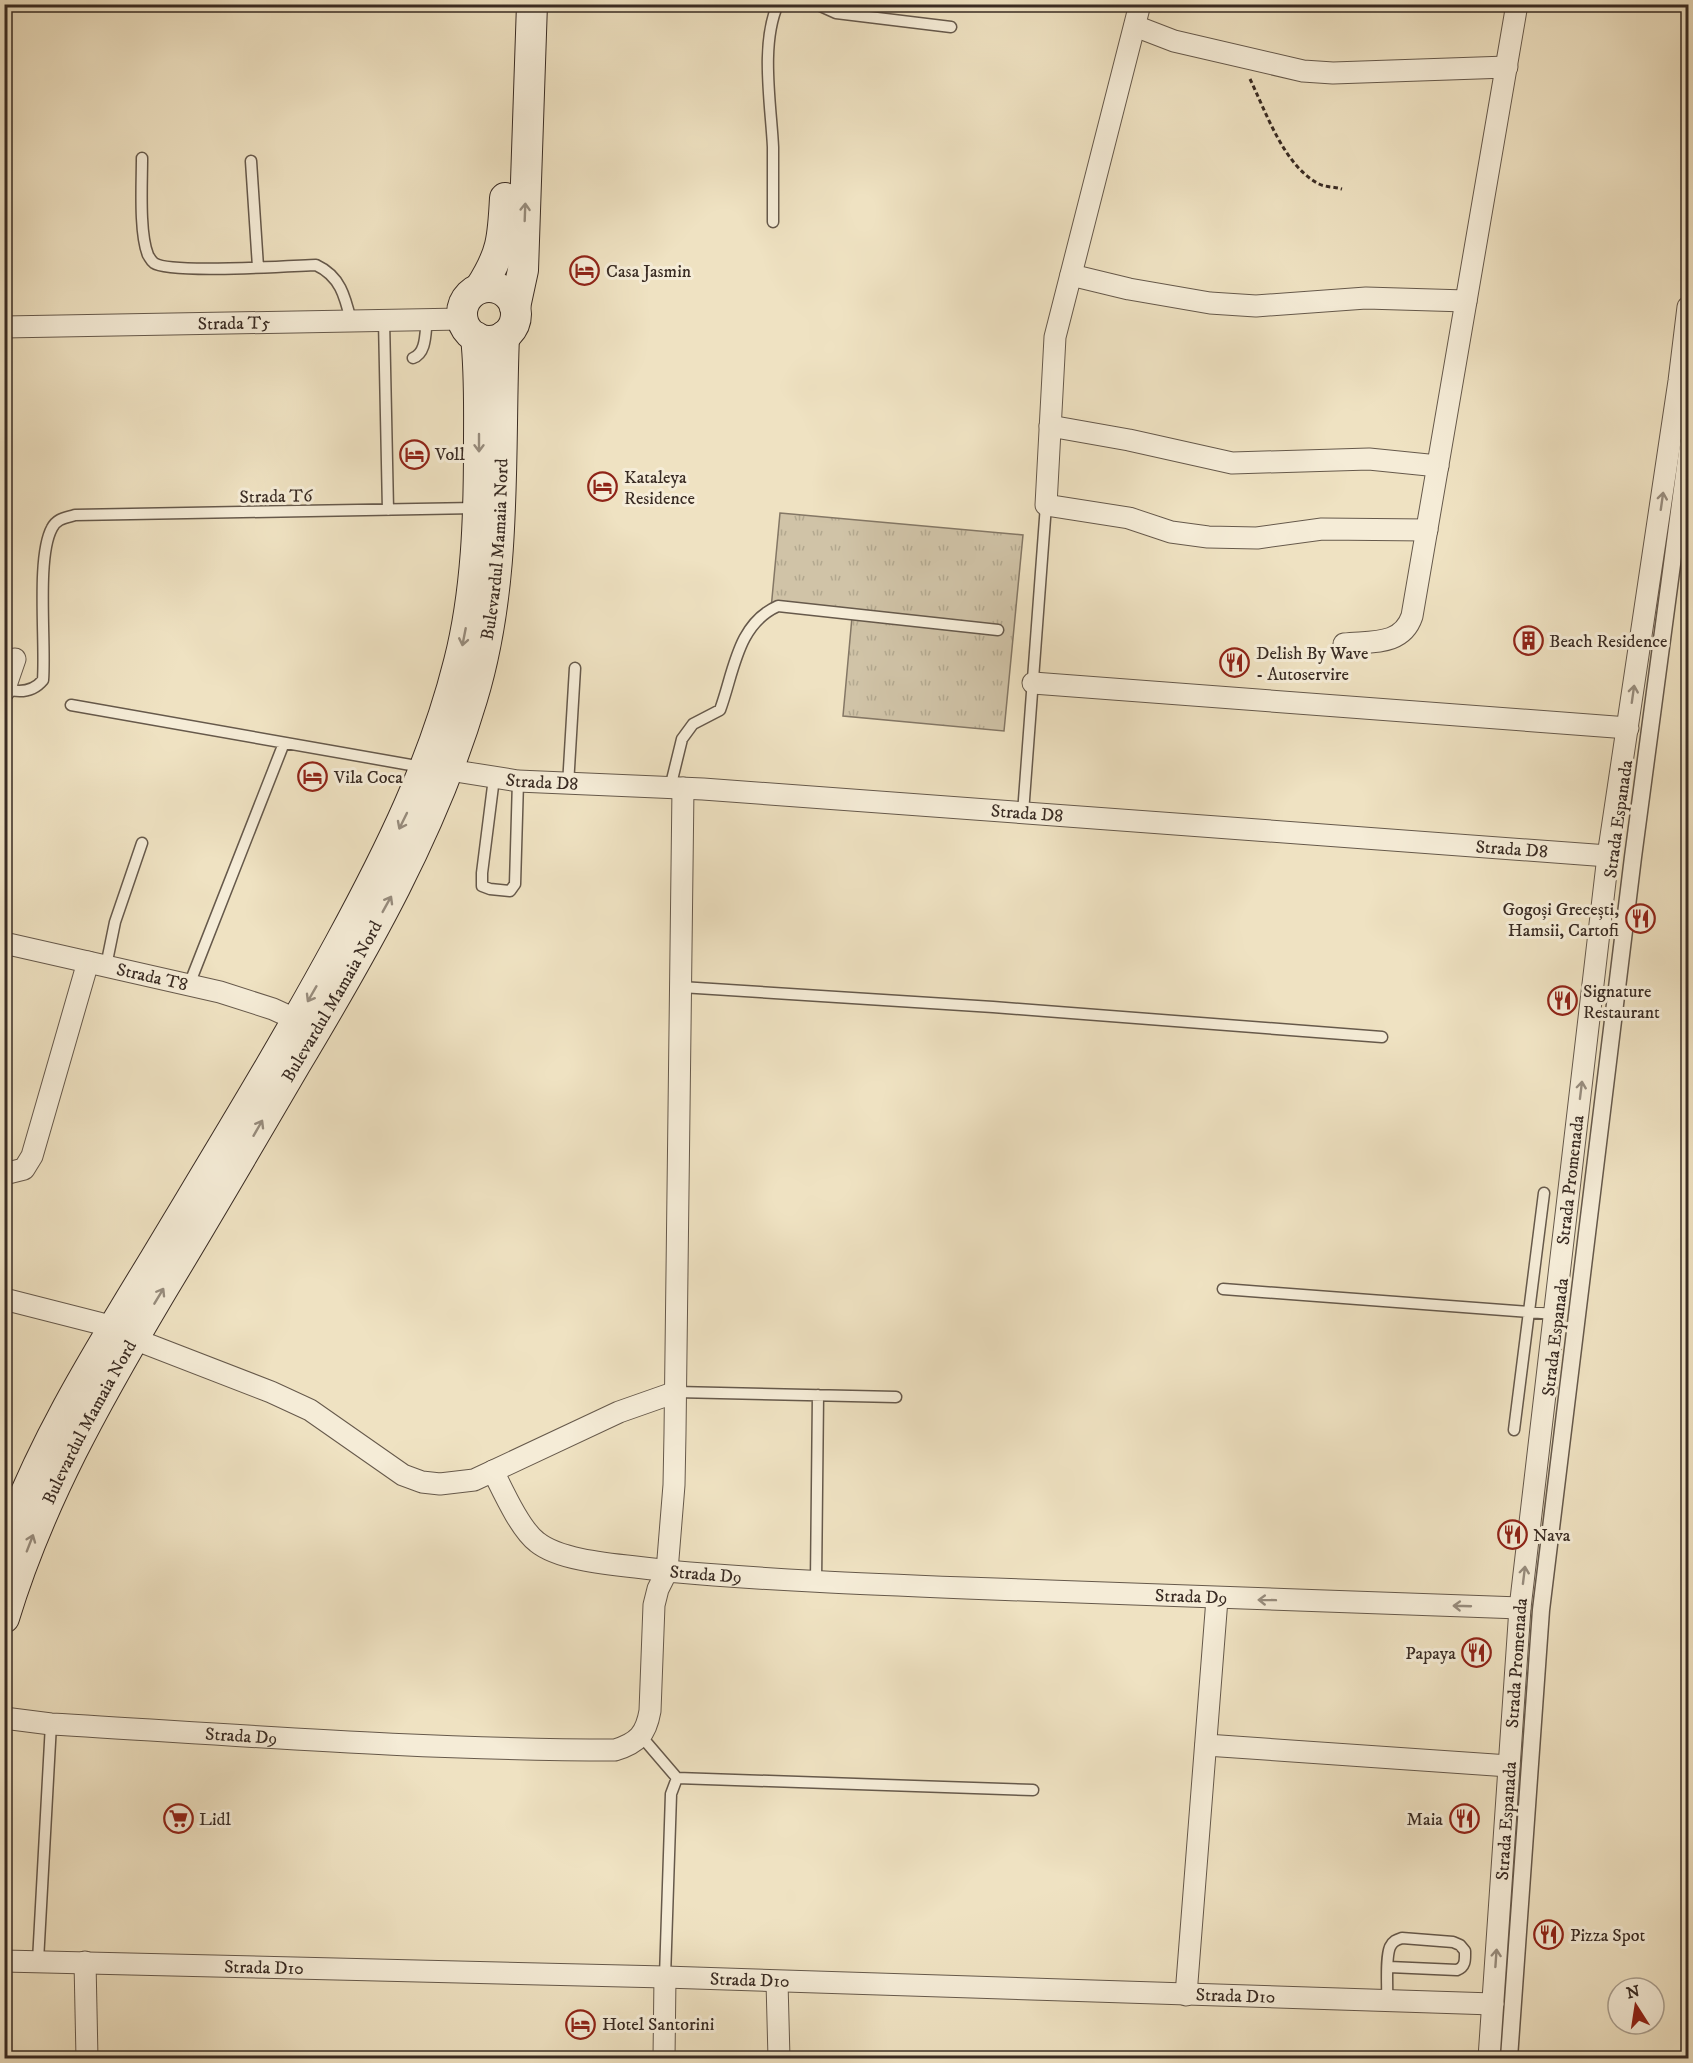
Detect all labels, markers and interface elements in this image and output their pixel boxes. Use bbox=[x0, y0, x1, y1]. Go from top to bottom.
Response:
one-way arrow bbox=[519, 202, 531, 222]
hotel icon: Casa Jasmin bbox=[569, 255, 601, 287]
place label: Casa Jasmin bbox=[606, 261, 692, 283]
street label: Strada T5 bbox=[197, 312, 271, 336]
one-way arrow bbox=[473, 432, 485, 452]
hotel icon: Voll bbox=[398, 438, 430, 470]
place label: Voll bbox=[434, 444, 466, 466]
street label: Bulevardul Mamaia Nord bbox=[477, 458, 513, 642]
place label: Kataleya Residence bbox=[624, 467, 695, 510]
hotel icon: Kataleya Residence bbox=[587, 471, 619, 503]
street label: Strada T6 bbox=[239, 485, 313, 509]
one-way arrow bbox=[1656, 492, 1667, 512]
building icon: Beach Residence bbox=[1512, 625, 1544, 657]
one-way arrow bbox=[458, 626, 469, 646]
place label: Beach Residence bbox=[1549, 631, 1668, 653]
place label: Delish By Wave - Autoservire bbox=[1256, 643, 1368, 686]
restaurant icon: Delish By Wave - Autoservire bbox=[1219, 647, 1251, 679]
one-way arrow bbox=[1628, 685, 1639, 704]
street label: Strada Espanada bbox=[1600, 758, 1638, 880]
hotel icon: Vila Coca bbox=[297, 761, 329, 793]
place label: Vila Coca bbox=[333, 767, 403, 789]
street label: Strada D8 bbox=[504, 769, 579, 796]
street label: Strada D8 bbox=[990, 800, 1064, 828]
one-way arrow bbox=[397, 812, 409, 830]
street label: Strada D8 bbox=[1475, 836, 1549, 864]
one-way arrow bbox=[381, 896, 393, 913]
place label: Gogoși Grecești, Hamsii, Cartofi bbox=[1502, 899, 1619, 942]
restaurant icon: Gogoși Grecești, Hamsii, Cartofi bbox=[1624, 903, 1656, 935]
street label: Bulevardul Mamaia Nord bbox=[278, 917, 388, 1086]
street label: Strada T8 bbox=[114, 959, 190, 996]
place label: Signature Restaurant bbox=[1583, 981, 1660, 1024]
one-way arrow bbox=[306, 985, 318, 1002]
restaurant icon: Signature Restaurant bbox=[1546, 985, 1578, 1017]
one-way arrow bbox=[1575, 1080, 1586, 1100]
street label: Strada Promenada bbox=[1553, 1114, 1590, 1246]
one-way arrow bbox=[253, 1120, 265, 1137]
street label: Strada Espanada bbox=[1538, 1276, 1574, 1398]
one-way arrow bbox=[154, 1288, 166, 1305]
street label: Bulevardul Mamaia Nord bbox=[38, 1337, 142, 1508]
restaurant icon: Nava bbox=[1496, 1519, 1528, 1551]
place label: Nava bbox=[1533, 1525, 1571, 1547]
one-way arrow bbox=[26, 1534, 37, 1552]
street label: Strada D9 bbox=[669, 1561, 743, 1589]
one-way arrow bbox=[1519, 1566, 1530, 1586]
street label: Strada D9 bbox=[1155, 1585, 1228, 1609]
one-way arrow bbox=[1257, 1594, 1277, 1606]
street label: Strada Promenada bbox=[1502, 1596, 1533, 1729]
one-way arrow bbox=[1452, 1600, 1472, 1611]
restaurant icon: Papaya bbox=[1461, 1637, 1493, 1669]
place label: Papaya bbox=[1405, 1643, 1456, 1665]
street label: Strada D9 bbox=[204, 1724, 278, 1750]
street label: Strada Espanada bbox=[1492, 1761, 1522, 1881]
supermarket icon: Lidl bbox=[162, 1803, 194, 1835]
restaurant icon: Maia bbox=[1448, 1803, 1480, 1835]
place label: Lidl bbox=[199, 1809, 232, 1831]
place label: Maia bbox=[1407, 1809, 1443, 1831]
restaurant icon: Pizza Spot bbox=[1533, 1919, 1565, 1951]
place label: Pizza Spot bbox=[1570, 1925, 1645, 1947]
one-way arrow bbox=[1490, 1949, 1501, 1969]
street label: Strada D10 bbox=[224, 1956, 304, 1980]
street label: Strada D10 bbox=[710, 1968, 790, 1993]
north arrow bbox=[1606, 1976, 1666, 2036]
text: N bbox=[1625, 1981, 1642, 2003]
street label: Strada D10 bbox=[1195, 1984, 1276, 2009]
hotel icon: Hotel Santorini bbox=[565, 2008, 597, 2040]
place label: Hotel Santorini bbox=[602, 2014, 714, 2036]

